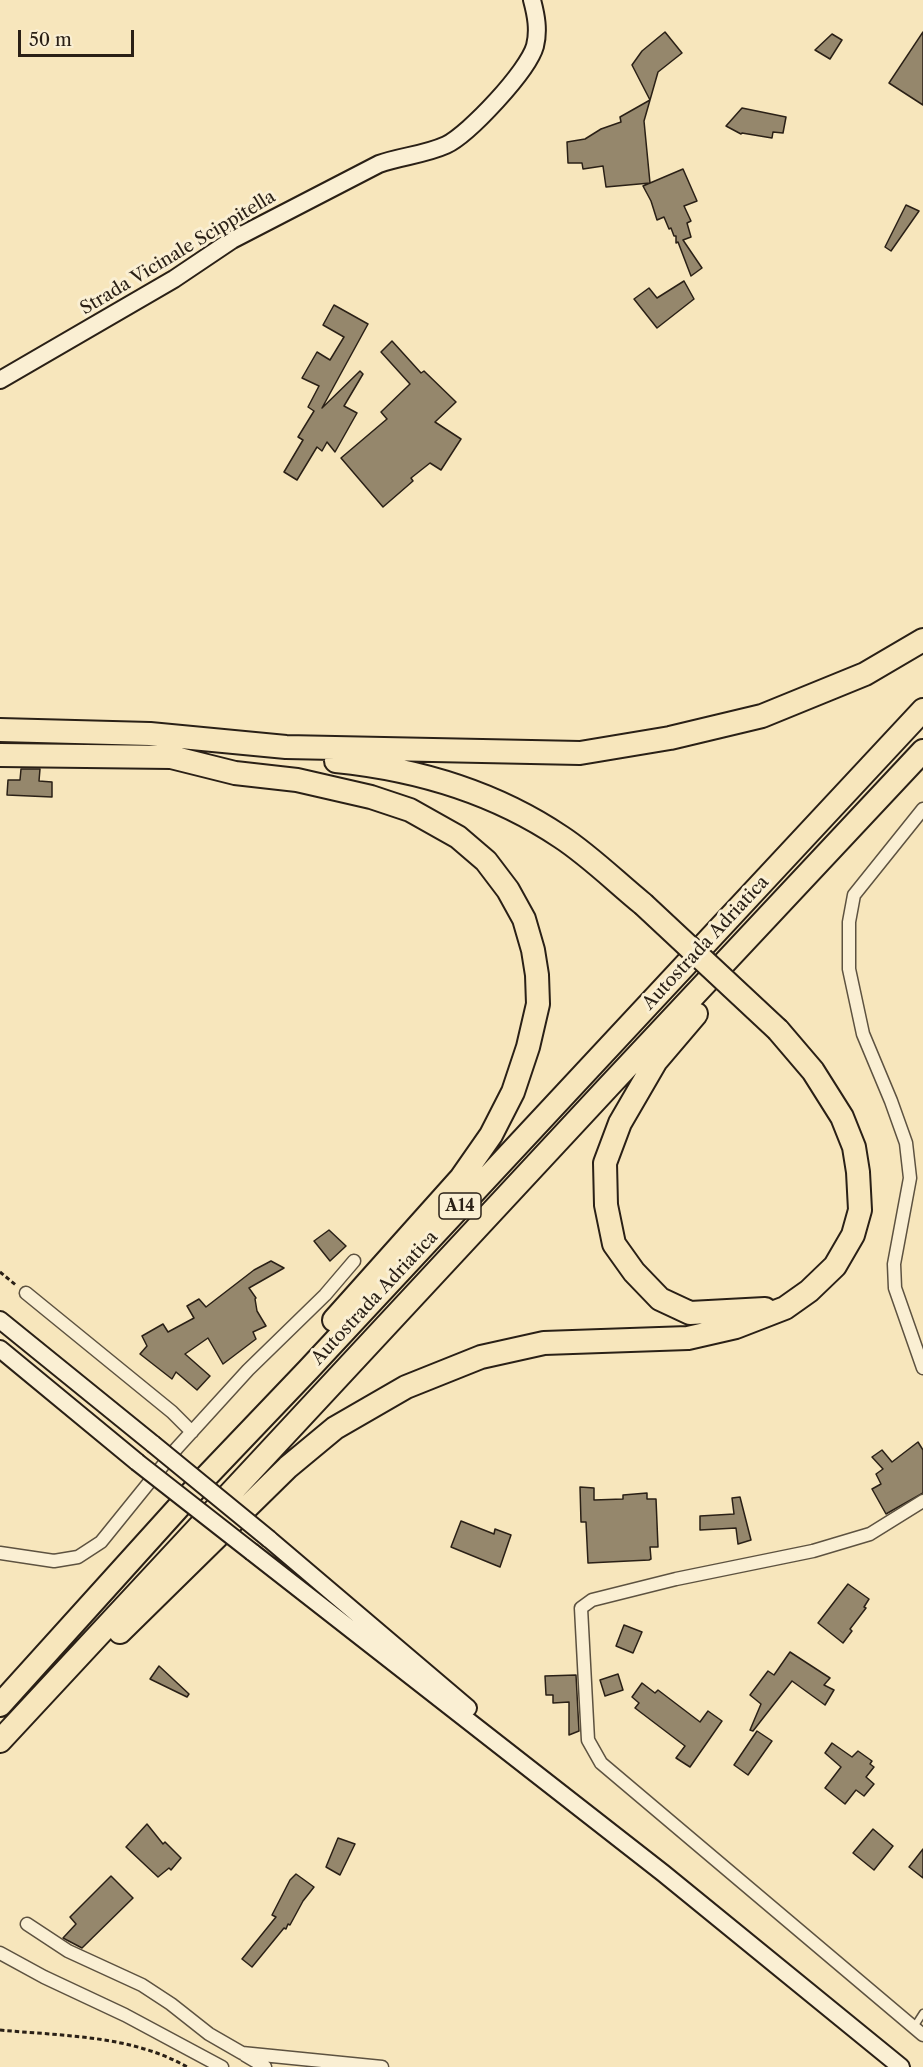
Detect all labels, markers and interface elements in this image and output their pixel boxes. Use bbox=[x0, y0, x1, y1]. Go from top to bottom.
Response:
scale bar bbox=[21, 18, 136, 56]
text: 50 m bbox=[29, 29, 72, 51]
street label: Strada Vicinale Scippitella bbox=[77, 186, 279, 320]
street label: Autostrada Adriatica bbox=[638, 872, 774, 1014]
road number: A14 bbox=[439, 1193, 481, 1219]
street label: Autostrada Adriatica bbox=[307, 1227, 443, 1369]

